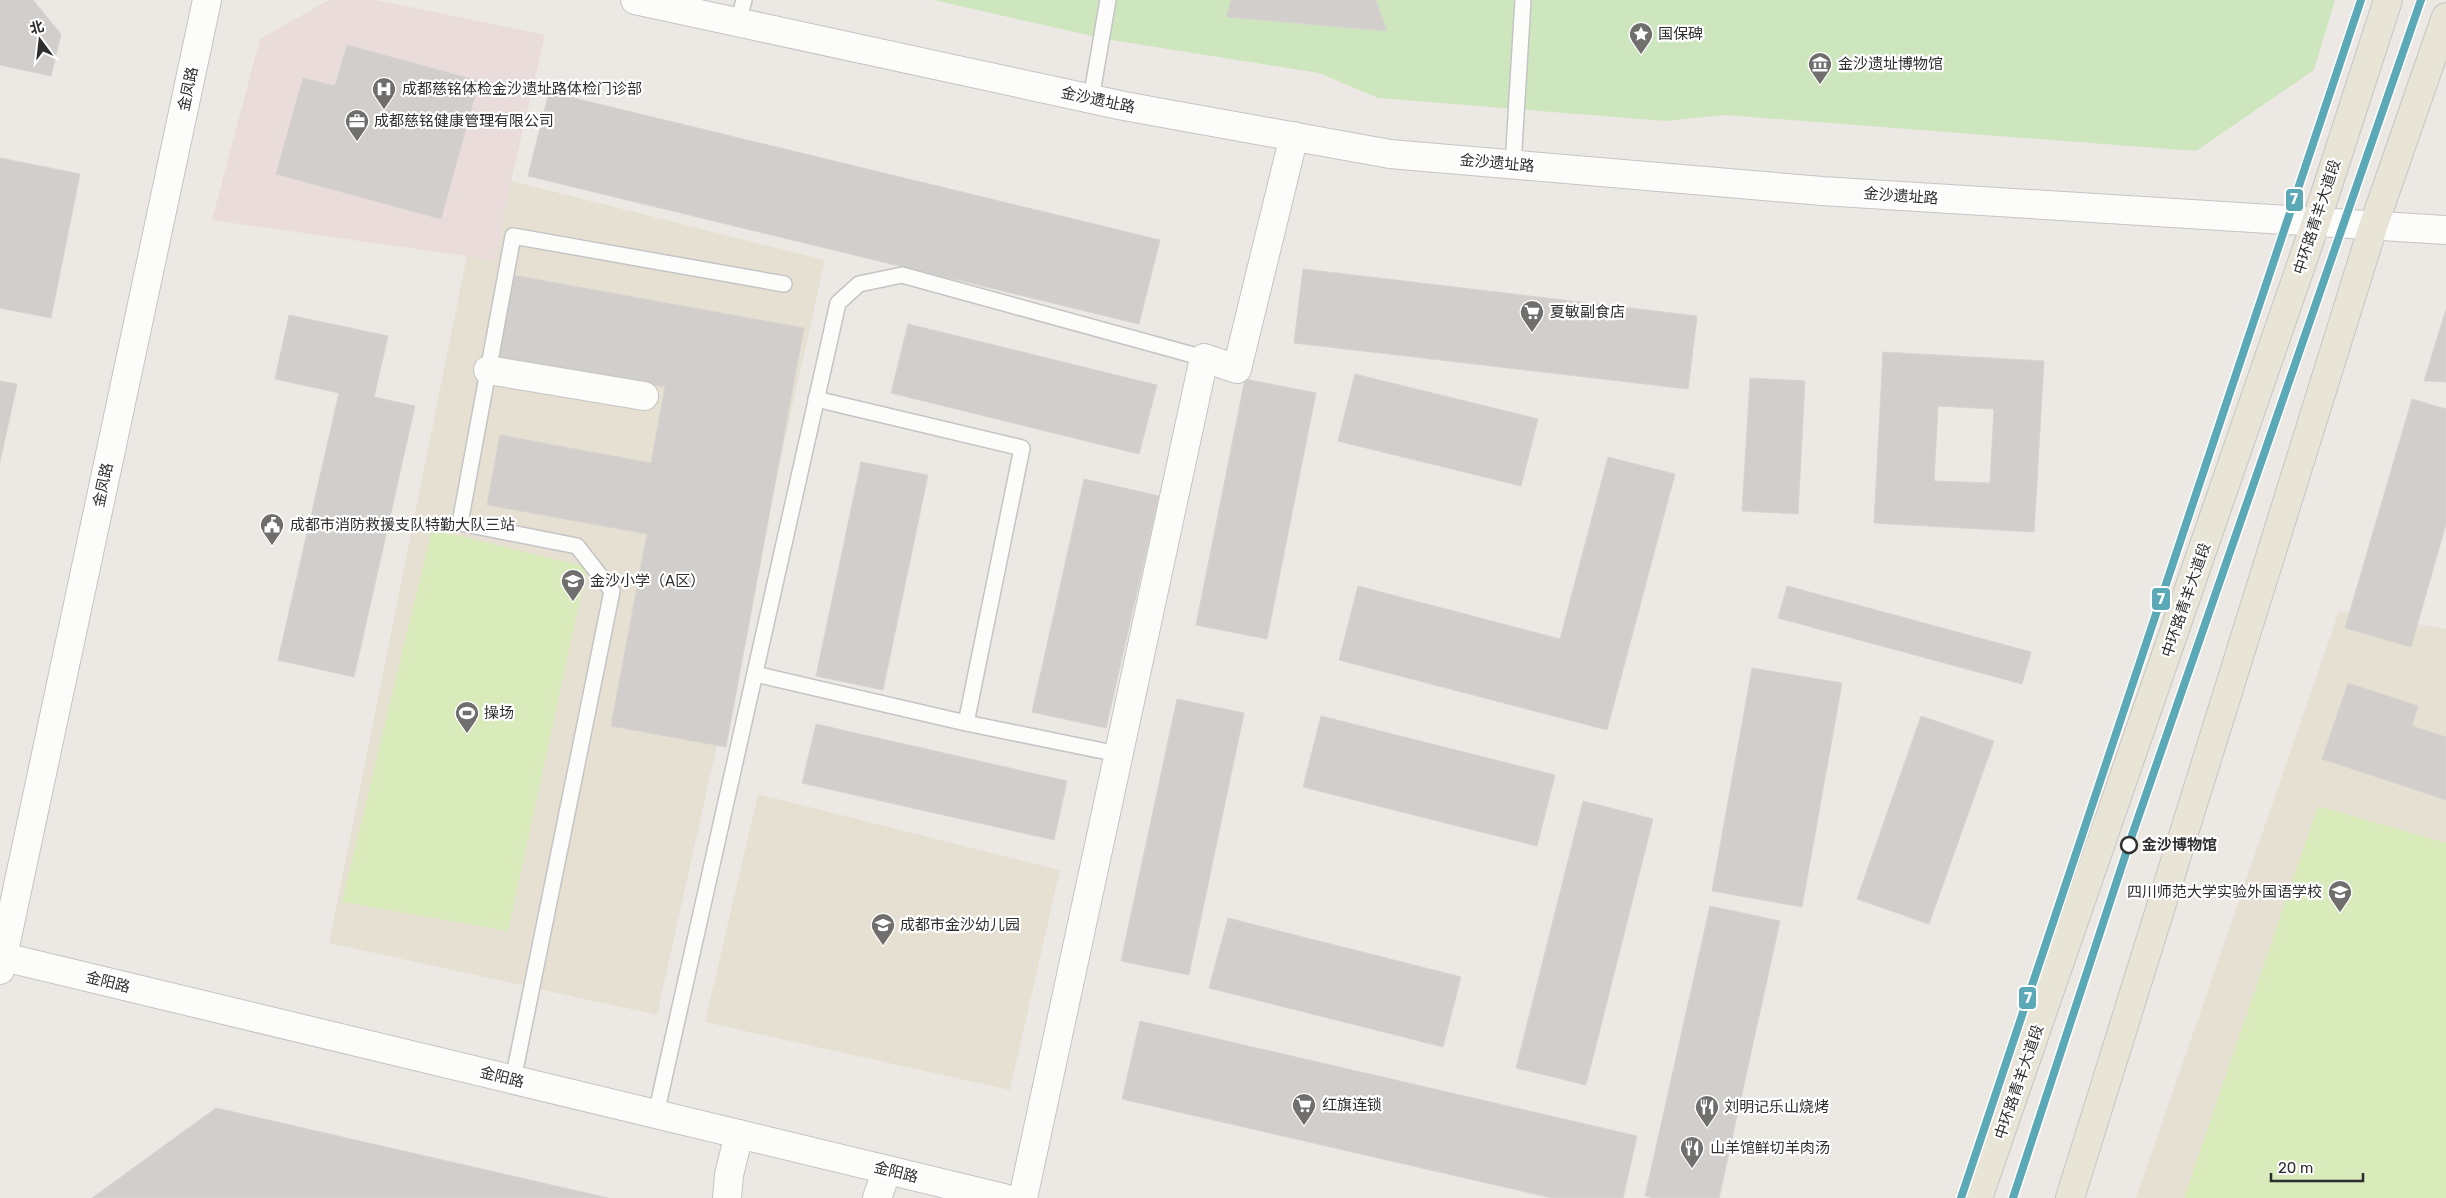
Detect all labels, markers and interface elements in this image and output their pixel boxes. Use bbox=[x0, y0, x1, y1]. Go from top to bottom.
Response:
north arrow bbox=[15, 15, 65, 65]
text: 北 bbox=[28, 18, 46, 38]
place icon: 国保碑 bbox=[1628, 21, 1654, 55]
place label: 国保碑 bbox=[1658, 25, 1703, 43]
museum icon: 金沙遗址博物馆 bbox=[1807, 51, 1833, 85]
place label: 金沙遗址博物馆 bbox=[1838, 55, 1943, 73]
street label: 金凤路 bbox=[175, 65, 201, 113]
hospital icon: 成都慈铭体检金沙遗址路体检门诊部 bbox=[371, 76, 397, 110]
place label: 成都慈铭体检金沙遗址路体检门诊部 bbox=[402, 80, 642, 98]
street label: 金沙遗址路 bbox=[1059, 83, 1137, 117]
office icon: 成都慈铭健康管理有限公司 bbox=[344, 108, 370, 142]
place label: 成都慈铭健康管理有限公司 bbox=[374, 112, 554, 130]
street label: 金沙遗址路 bbox=[1459, 151, 1535, 175]
street label: 中环路青羊大道段 bbox=[2290, 157, 2344, 277]
street label: 金沙遗址路 bbox=[1863, 184, 1939, 208]
line badge: 7 bbox=[2285, 188, 2304, 212]
text: 7 bbox=[2290, 191, 2298, 208]
supermarket icon: 夏敏副食店 bbox=[1519, 299, 1545, 333]
place label: 夏敏副食店 bbox=[1550, 303, 1625, 321]
street label: 金凤路 bbox=[90, 461, 116, 509]
public building icon: 成都市消防救援支队特勤大队三站 bbox=[259, 512, 285, 546]
place label: 成都市消防救援支队特勤大队三站 bbox=[290, 516, 515, 534]
street label: 中环路青羊大道段 bbox=[2158, 540, 2214, 660]
school or university icon: 金沙小学（A区） bbox=[560, 568, 586, 602]
place label: 金沙小学（A区） bbox=[590, 572, 705, 590]
line badge: 7 bbox=[2151, 587, 2171, 611]
text: 7 bbox=[2157, 591, 2165, 608]
sports icon: 操场 bbox=[454, 700, 480, 734]
place label: 操场 bbox=[484, 704, 514, 722]
marker: 金沙博物馆 bbox=[2120, 836, 2138, 854]
place label: 金沙博物馆 bbox=[2142, 836, 2217, 854]
school or university icon: 四川师范大学实验外国语学校 bbox=[2327, 879, 2353, 913]
place label: 四川师范大学实验外国语学校 bbox=[2127, 883, 2322, 901]
school or university icon: 成都市金沙幼儿园 bbox=[870, 912, 896, 946]
place label: 成都市金沙幼儿园 bbox=[900, 916, 1020, 934]
street label: 金阳路 bbox=[84, 968, 132, 996]
line badge: 7 bbox=[2018, 986, 2037, 1010]
text: 7 bbox=[2024, 990, 2032, 1007]
street label: 中环路青羊大道段 bbox=[1991, 1022, 2047, 1142]
street label: 金阳路 bbox=[478, 1063, 526, 1091]
supermarket icon: 红旗连锁 bbox=[1291, 1092, 1317, 1126]
restaurant icon: 刘明记乐山烧烤 bbox=[1694, 1094, 1720, 1128]
place label: 红旗连锁 bbox=[1322, 1096, 1382, 1114]
place label: 刘明记乐山烧烤 bbox=[1724, 1098, 1829, 1116]
restaurant icon: 山羊馆鲜切羊肉汤 bbox=[1679, 1135, 1705, 1169]
place label: 山羊馆鲜切羊肉汤 bbox=[1710, 1139, 1830, 1157]
scale bar bbox=[2271, 1150, 2364, 1182]
street label: 金阳路 bbox=[872, 1158, 920, 1186]
text: 20 m bbox=[2278, 1159, 2313, 1177]

